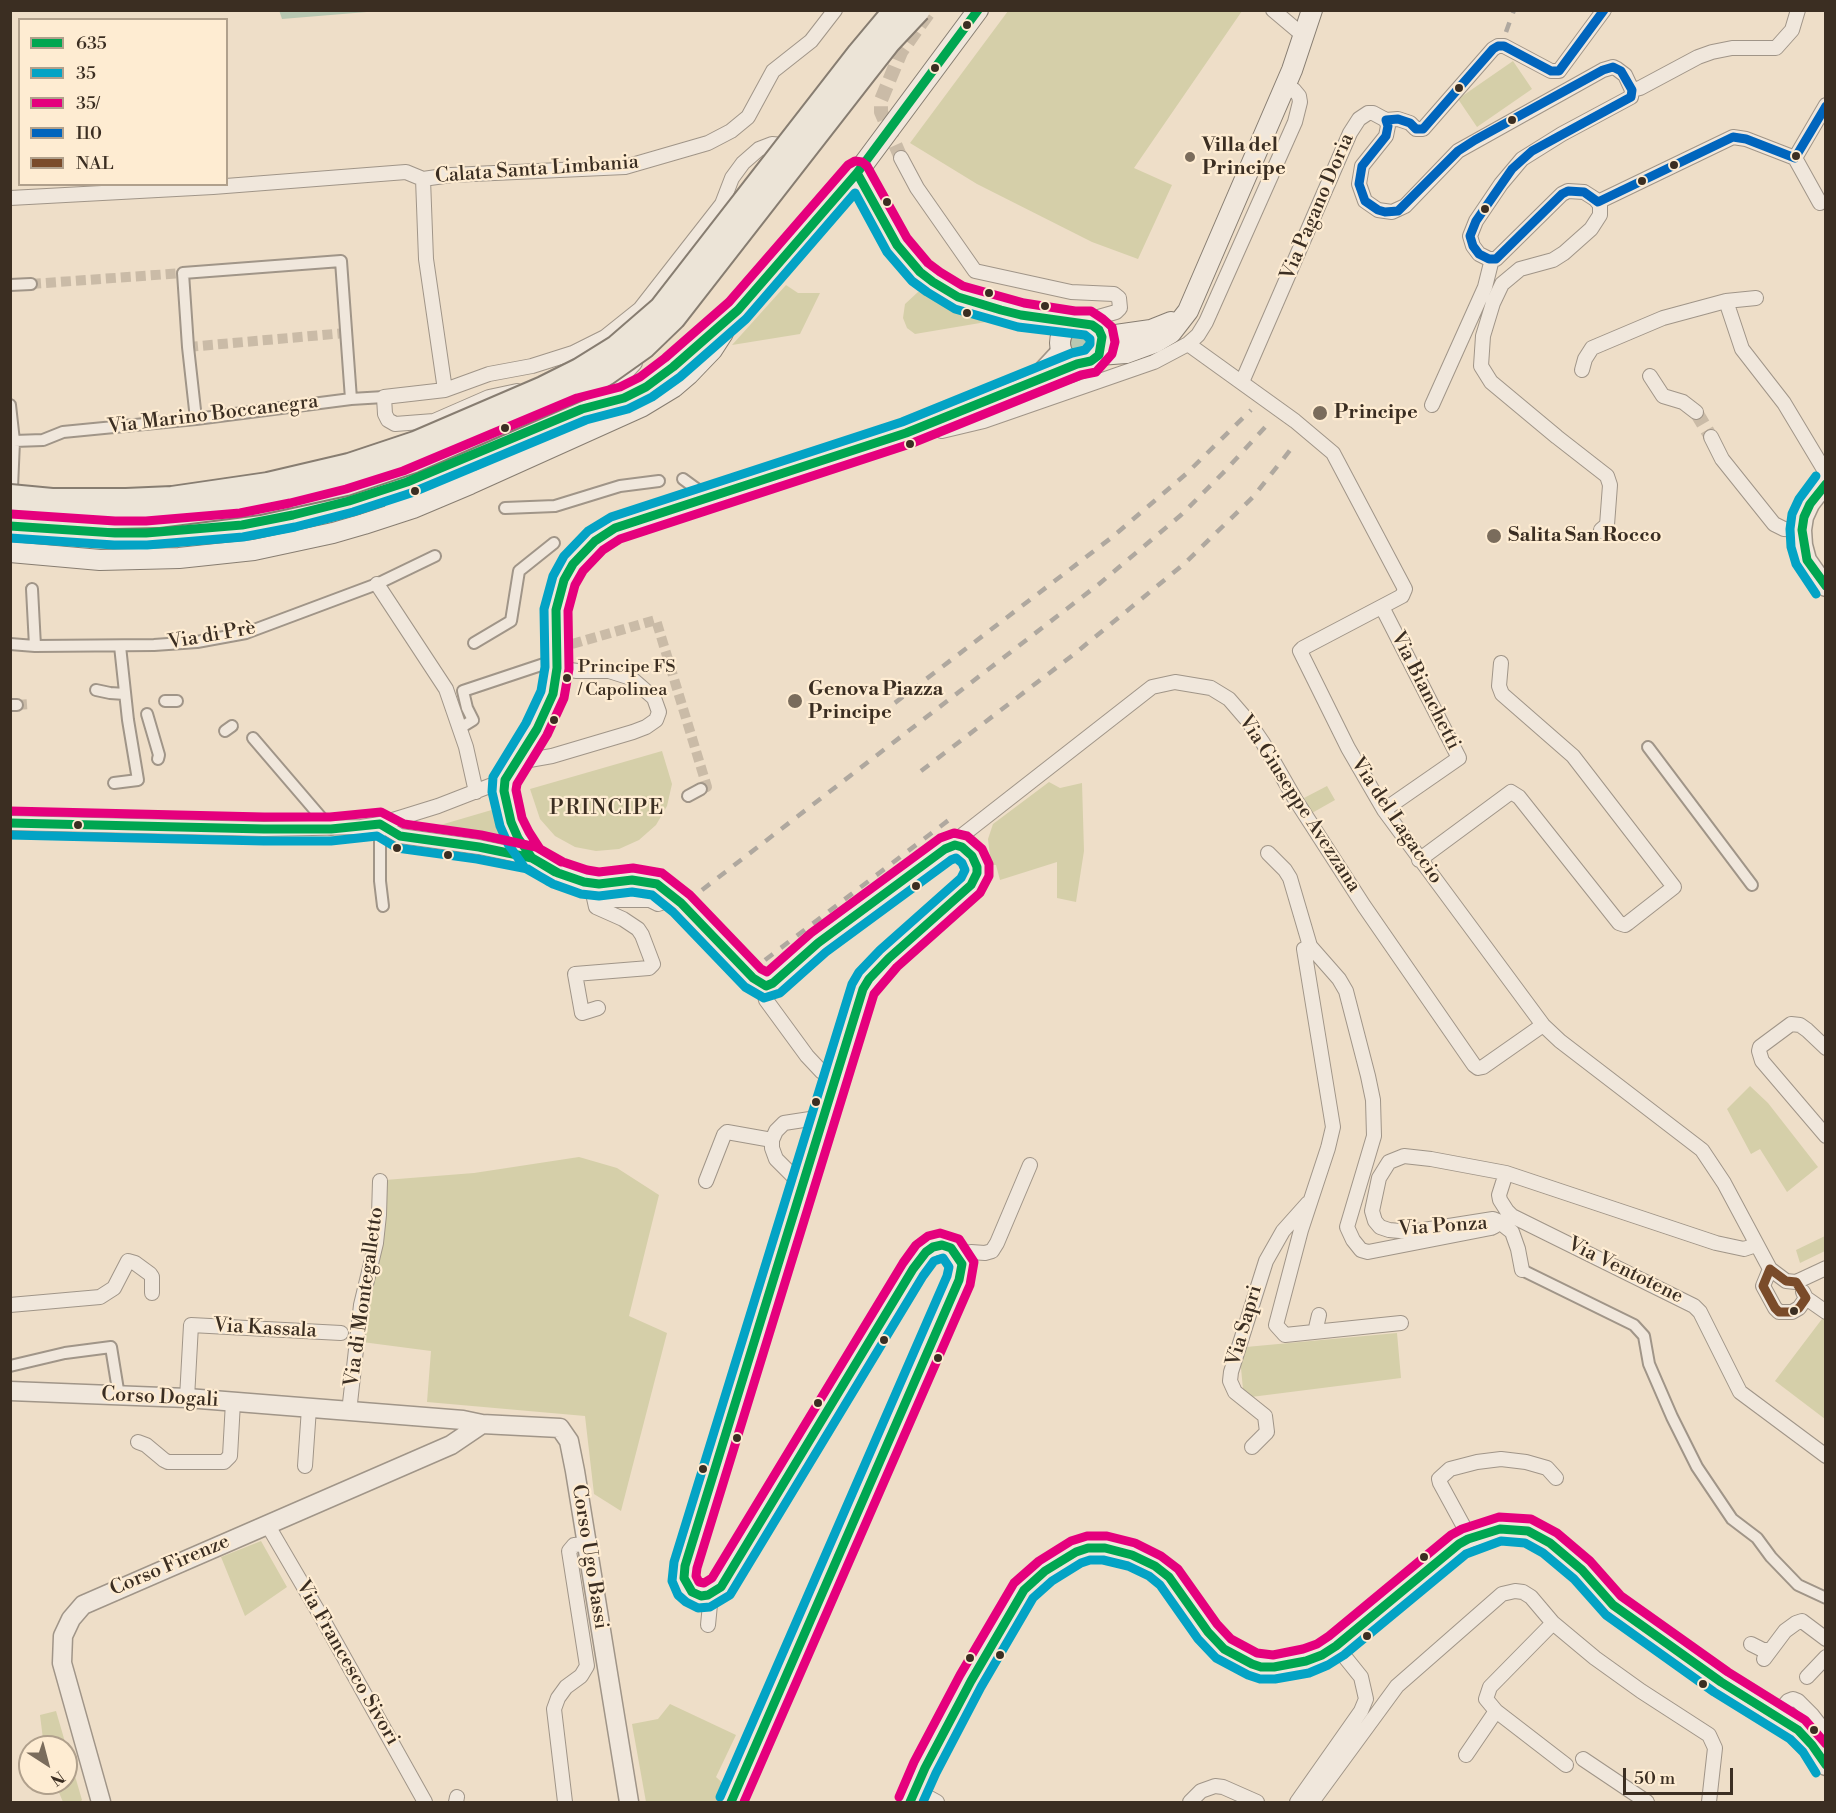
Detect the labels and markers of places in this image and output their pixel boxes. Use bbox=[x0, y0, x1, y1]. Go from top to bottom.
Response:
unlabelled marker bbox=[961, 19, 973, 31]
unlabelled marker bbox=[929, 62, 941, 74]
unlabelled marker bbox=[1453, 82, 1465, 94]
unlabelled marker bbox=[1506, 114, 1518, 126]
place label: Villa del Principe bbox=[1202, 134, 1286, 181]
marker: Villa del Principe bbox=[1183, 150, 1197, 164]
unlabelled marker bbox=[1790, 150, 1802, 162]
unlabelled marker bbox=[1668, 159, 1680, 171]
unlabelled marker bbox=[1636, 175, 1648, 187]
unlabelled marker bbox=[881, 196, 893, 208]
unlabelled marker bbox=[1479, 203, 1491, 215]
unlabelled marker bbox=[983, 287, 995, 299]
unlabelled marker bbox=[1039, 300, 1051, 312]
unlabelled marker bbox=[961, 307, 973, 319]
place label: Principe bbox=[1334, 401, 1418, 425]
marker: Principe bbox=[1311, 404, 1329, 422]
unlabelled marker bbox=[499, 422, 511, 434]
unlabelled marker bbox=[904, 438, 916, 450]
unlabelled marker bbox=[409, 485, 421, 497]
place label: Salita San Rocco bbox=[1508, 524, 1661, 548]
marker: Salita San Rocco bbox=[1485, 527, 1503, 545]
place label: Principe FS / Capolinea bbox=[578, 657, 676, 700]
marker: Principe FS / Capolinea bbox=[561, 672, 573, 684]
place label: Genova Piazza Principe bbox=[808, 678, 943, 725]
marker: Genova Piazza Principe bbox=[786, 692, 804, 710]
unlabelled marker bbox=[548, 714, 560, 726]
unlabelled marker bbox=[72, 819, 84, 831]
unlabelled marker bbox=[391, 842, 403, 854]
unlabelled marker bbox=[442, 849, 454, 861]
unlabelled marker bbox=[910, 880, 922, 892]
unlabelled marker bbox=[810, 1096, 822, 1108]
unlabelled marker bbox=[1788, 1305, 1800, 1317]
unlabelled marker bbox=[878, 1334, 890, 1346]
unlabelled marker bbox=[932, 1352, 944, 1364]
unlabelled marker bbox=[812, 1397, 824, 1409]
unlabelled marker bbox=[731, 1432, 743, 1444]
unlabelled marker bbox=[697, 1463, 709, 1475]
unlabelled marker bbox=[1418, 1551, 1430, 1563]
unlabelled marker bbox=[1361, 1630, 1373, 1642]
unlabelled marker bbox=[994, 1649, 1006, 1661]
unlabelled marker bbox=[964, 1652, 976, 1664]
unlabelled marker bbox=[1697, 1678, 1709, 1690]
unlabelled marker bbox=[1808, 1724, 1820, 1736]

